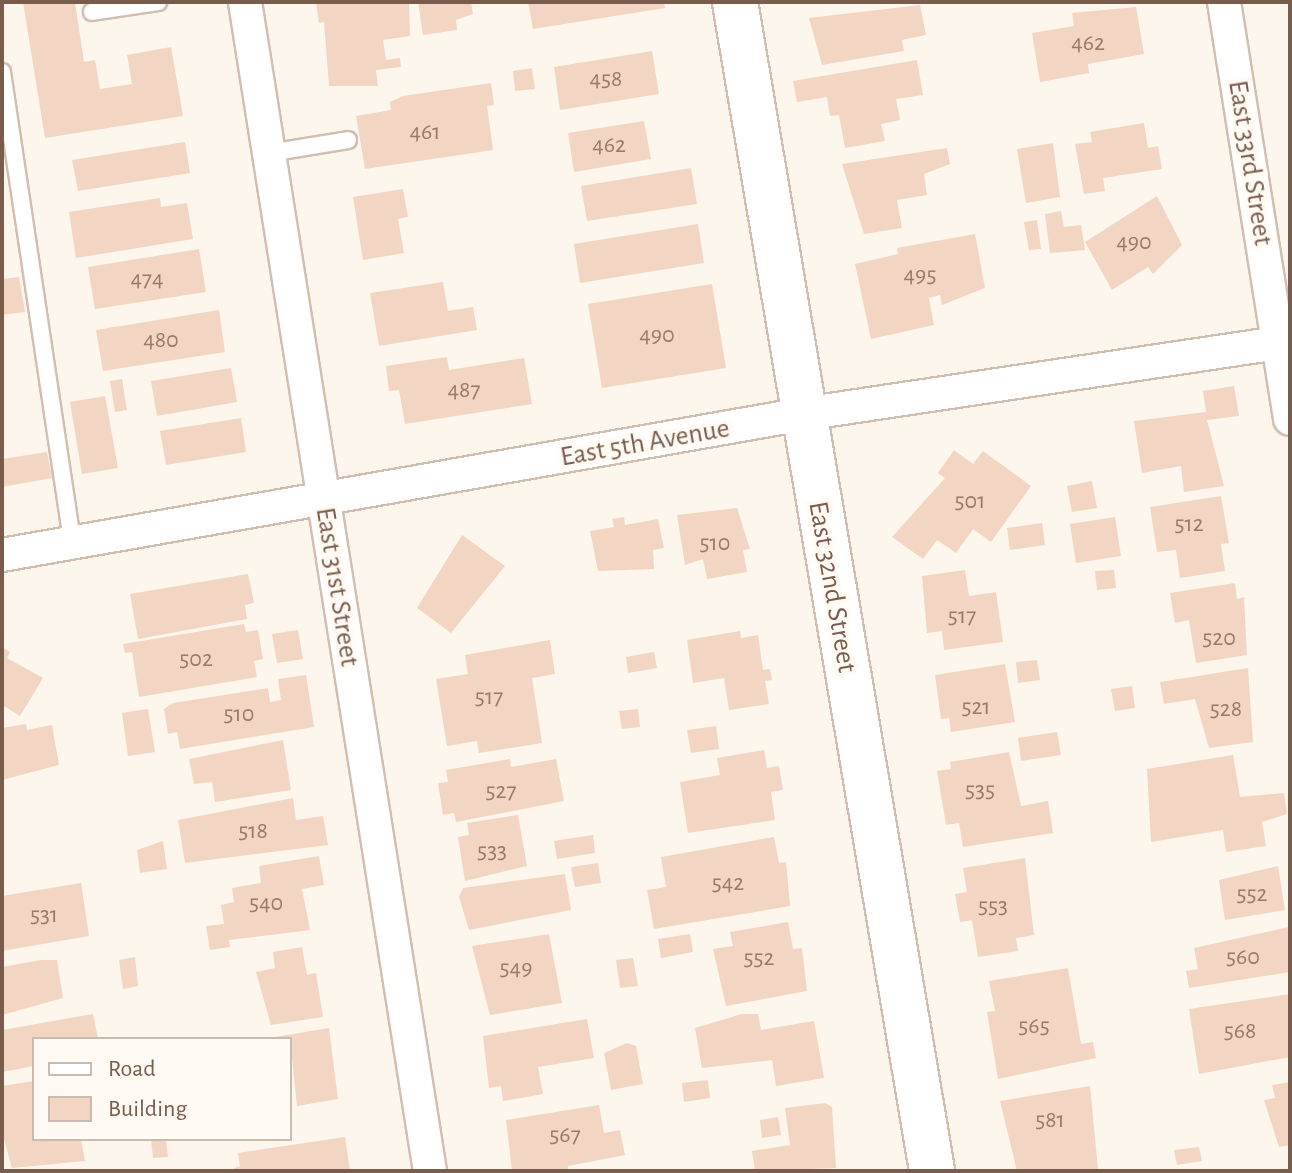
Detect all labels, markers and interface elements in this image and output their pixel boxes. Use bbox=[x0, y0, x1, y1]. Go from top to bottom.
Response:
house number: 462 bbox=[1071, 30, 1105, 58]
house number: 458 bbox=[590, 66, 622, 94]
street label: East 33rd Street bbox=[1220, 78, 1280, 248]
house number: 461 bbox=[409, 119, 441, 147]
house number: 462 bbox=[592, 132, 626, 160]
house number: 490 bbox=[1116, 229, 1152, 257]
house number: 495 bbox=[904, 262, 936, 290]
house number: 474 bbox=[130, 266, 164, 294]
house number: 490 bbox=[639, 322, 675, 350]
house number: 480 bbox=[143, 327, 179, 355]
house number: 487 bbox=[448, 377, 480, 405]
street label: East 5th Avenue bbox=[558, 412, 732, 474]
house number: 501 bbox=[955, 488, 985, 516]
street label: East 32nd Street bbox=[800, 499, 864, 675]
street label: East 31st Street bbox=[308, 505, 366, 669]
house number: 512 bbox=[1174, 511, 1204, 539]
house number: 510 bbox=[700, 530, 730, 558]
house number: 517 bbox=[948, 603, 976, 631]
house number: 520 bbox=[1202, 625, 1236, 653]
house number: 502 bbox=[179, 646, 213, 674]
house number: 517 bbox=[475, 684, 503, 712]
house number: 521 bbox=[961, 694, 991, 722]
house number: 528 bbox=[1210, 696, 1242, 724]
house number: 510 bbox=[224, 701, 254, 729]
house number: 535 bbox=[965, 777, 995, 805]
house number: 527 bbox=[486, 778, 516, 806]
house number: 518 bbox=[238, 818, 268, 846]
house number: 533 bbox=[477, 838, 507, 866]
house number: 542 bbox=[712, 870, 744, 898]
house number: 552 bbox=[1237, 881, 1267, 909]
house number: 540 bbox=[249, 890, 283, 918]
house number: 553 bbox=[978, 893, 1008, 921]
house number: 531 bbox=[30, 902, 58, 930]
house number: 560 bbox=[1226, 944, 1260, 972]
house number: 552 bbox=[744, 945, 774, 973]
house number: 549 bbox=[500, 955, 532, 983]
house number: 565 bbox=[1018, 1013, 1050, 1041]
house number: 568 bbox=[1224, 1018, 1256, 1046]
legend bbox=[32, 1037, 292, 1141]
text: Road bbox=[108, 1057, 156, 1081]
text: Building bbox=[108, 1097, 187, 1121]
house number: 581 bbox=[1035, 1107, 1065, 1135]
house number: 567 bbox=[549, 1122, 581, 1150]

